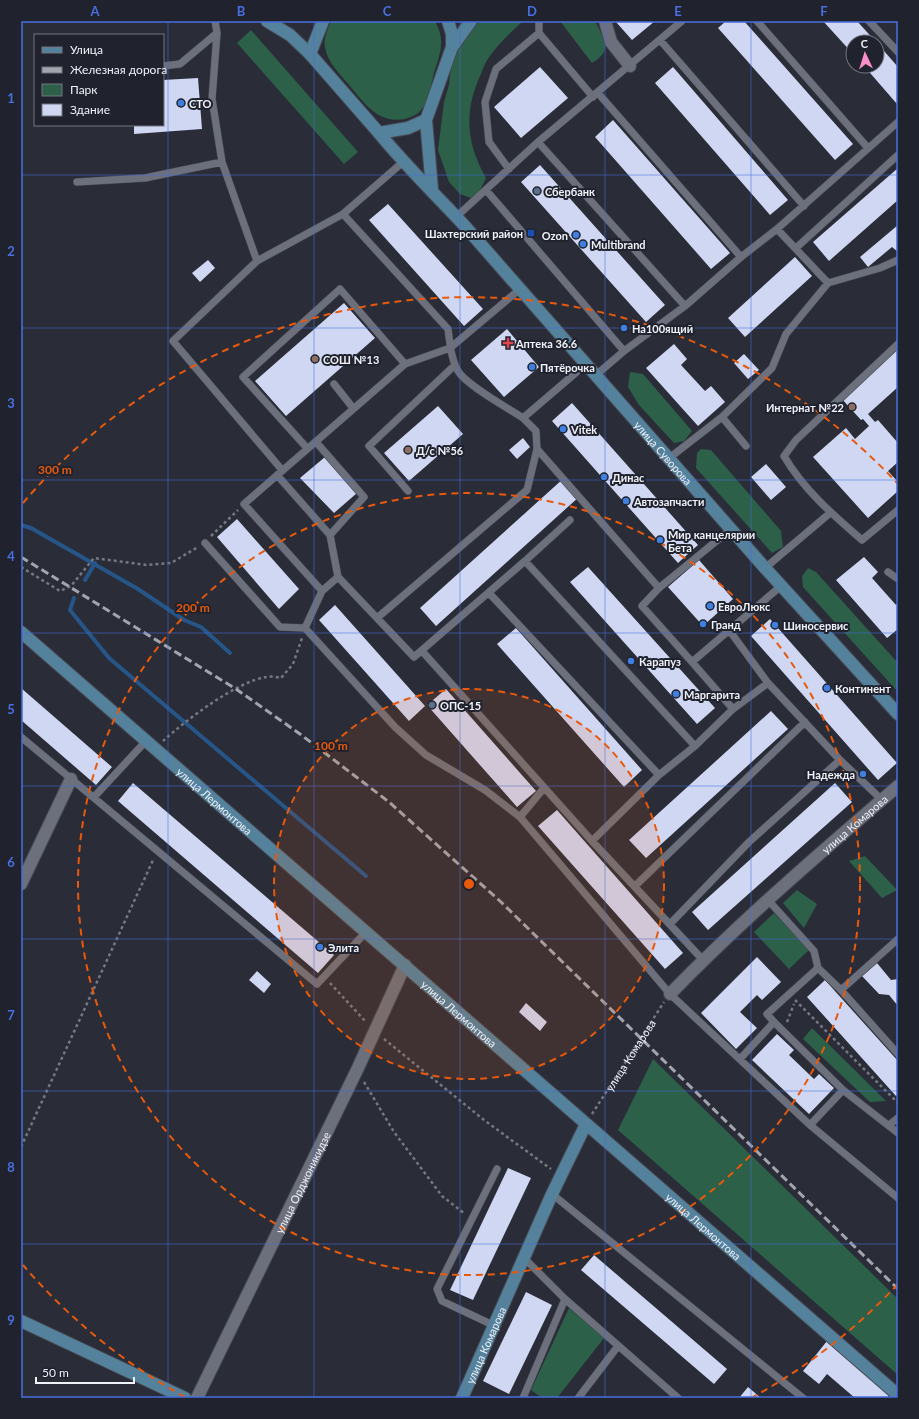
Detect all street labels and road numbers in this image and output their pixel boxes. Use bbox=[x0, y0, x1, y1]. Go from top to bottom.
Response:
street label: улица Суворова bbox=[632, 418, 695, 487]
street label: улица Лермонтова bbox=[175, 764, 255, 837]
street label: улица Комарова bbox=[819, 792, 890, 856]
street label: улица Лермонтова bbox=[419, 977, 500, 1050]
street label: улица Комарова bbox=[602, 1017, 658, 1093]
street label: улица Орджоникидзе bbox=[272, 1129, 333, 1235]
street label: улица Лермонтова bbox=[663, 1190, 744, 1262]
street label: улица Комарова bbox=[463, 1304, 508, 1385]

